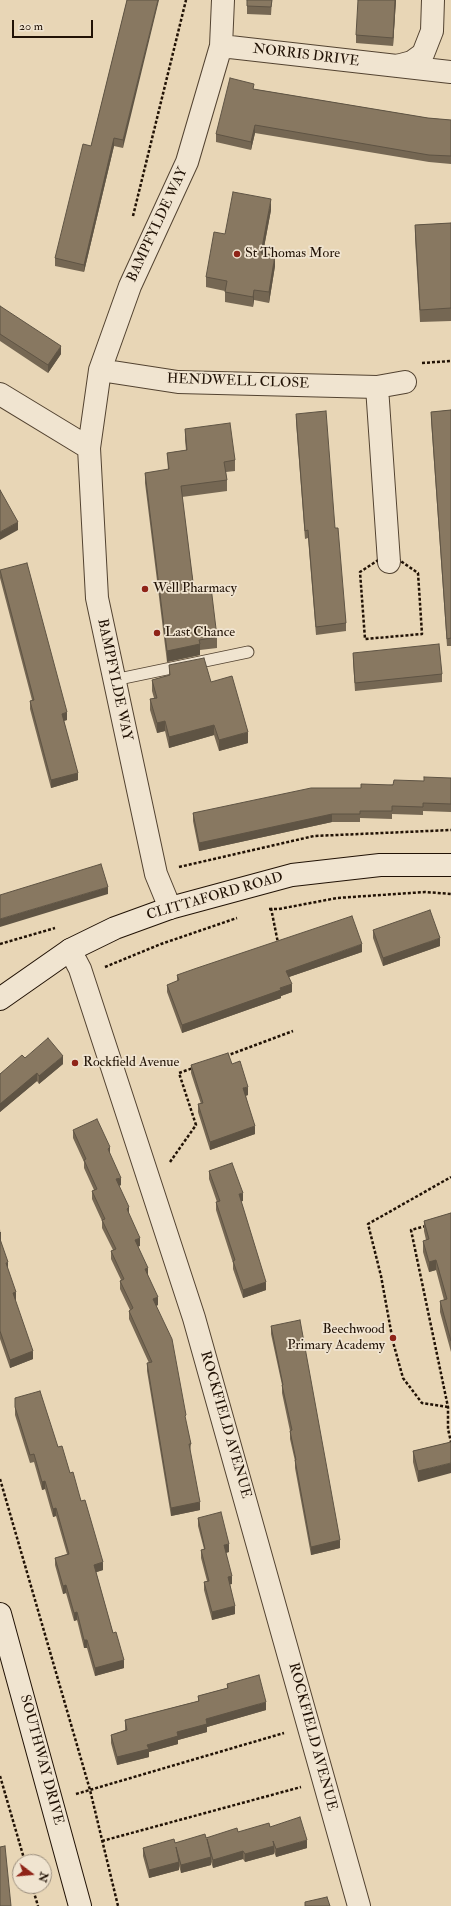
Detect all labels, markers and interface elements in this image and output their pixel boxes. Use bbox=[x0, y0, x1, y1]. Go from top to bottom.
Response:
scale bar bbox=[14, 12, 95, 38]
text: 20 m bbox=[19, 19, 43, 34]
street label: NORRIS DRIVE bbox=[252, 41, 360, 71]
street label: BAMPFYLDE WAY bbox=[124, 165, 192, 285]
place label: St Thomas More bbox=[245, 246, 340, 262]
marker: St Thomas More bbox=[232, 249, 242, 259]
street label: HENDWELL CLOSE bbox=[167, 371, 309, 393]
place label: Well Pharmacy bbox=[153, 581, 237, 597]
marker: Well Pharmacy bbox=[140, 584, 150, 594]
street label: BAMPFYLDE WAY bbox=[93, 617, 135, 743]
place label: Last Chance bbox=[165, 625, 235, 641]
marker: Last Chance bbox=[152, 628, 162, 638]
street label: CLITTAFORD ROAD bbox=[145, 869, 285, 925]
place label: Rockfield Avenue bbox=[83, 1055, 179, 1071]
marker: Rockfield Avenue bbox=[70, 1058, 80, 1068]
place label: Beechwood Primary Academy bbox=[287, 1322, 385, 1354]
marker: Beechwood Primary Academy bbox=[388, 1333, 398, 1343]
street label: ROCKFIELD AVENUE bbox=[196, 1349, 254, 1501]
street label: ROCKFIELD AVENUE bbox=[284, 1661, 340, 1813]
street label: SOUTHWAY DRIVE bbox=[16, 1693, 66, 1827]
north arrow bbox=[12, 1854, 52, 1894]
text: N bbox=[35, 1871, 51, 1884]

